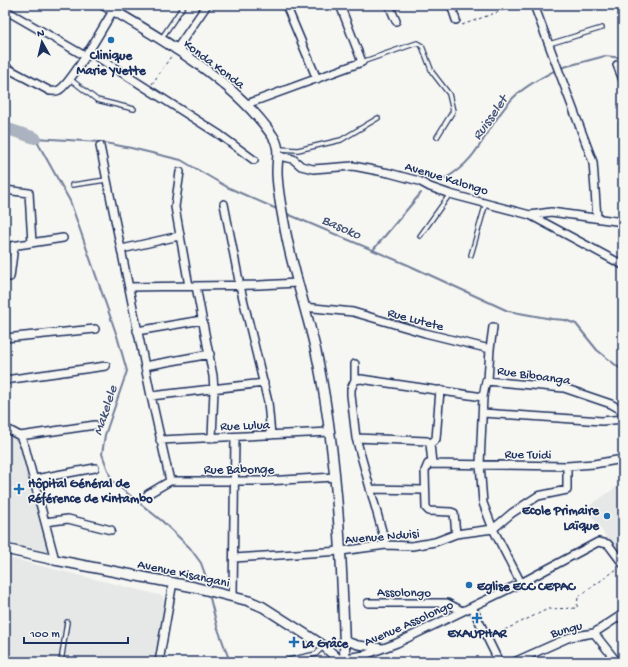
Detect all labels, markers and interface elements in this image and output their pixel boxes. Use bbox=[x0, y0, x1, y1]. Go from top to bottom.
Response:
north arrow bbox=[22, 22, 62, 62]
text: N bbox=[36, 28, 45, 41]
marker: Clinique Marie Yvette bbox=[106, 35, 116, 45]
street label: Konda Konda bbox=[180, 37, 248, 93]
place label: Clinique Marie Yvette bbox=[76, 49, 147, 79]
water label: Ruisselet bbox=[470, 91, 514, 144]
street label: Avenue Kalongo bbox=[403, 160, 490, 199]
water label: Basoko bbox=[319, 212, 364, 245]
street label: Rue Lutete bbox=[386, 306, 445, 335]
street label: Rue Biboanga bbox=[496, 364, 572, 389]
water label: Makelele bbox=[90, 383, 123, 438]
street label: Rue Lulua bbox=[220, 418, 271, 435]
street label: Rue Tuidi bbox=[504, 448, 552, 463]
street label: Rue Babonge bbox=[204, 463, 275, 478]
place label: Hôpital Général de Référence de Kintambo bbox=[27, 477, 153, 507]
marker: Hôpital Général de Référence de Kintambo bbox=[13, 483, 25, 495]
place label: Ecole Primaire Laïque bbox=[522, 504, 600, 534]
marker: Ecole Primaire Laïque bbox=[602, 511, 612, 521]
street label: Avenue Nduisi bbox=[344, 527, 420, 548]
street label: Avenue Kisangani bbox=[136, 557, 231, 592]
marker: Eglise ECC CEPAC bbox=[464, 580, 474, 590]
place label: Eglise ECC CEPAC bbox=[477, 580, 577, 595]
street label: Assolongo bbox=[377, 586, 431, 601]
street label: Avenue Assolongo bbox=[362, 598, 456, 651]
marker: EXAUPHAR bbox=[472, 613, 482, 623]
scale bar bbox=[24, 619, 128, 645]
street label: Bungu bbox=[548, 619, 584, 642]
place label: EXAUPHAR bbox=[447, 627, 508, 642]
text: 100 m bbox=[29, 628, 60, 642]
place label: La Grâce bbox=[302, 636, 349, 652]
marker: La Grâce bbox=[289, 637, 299, 647]

